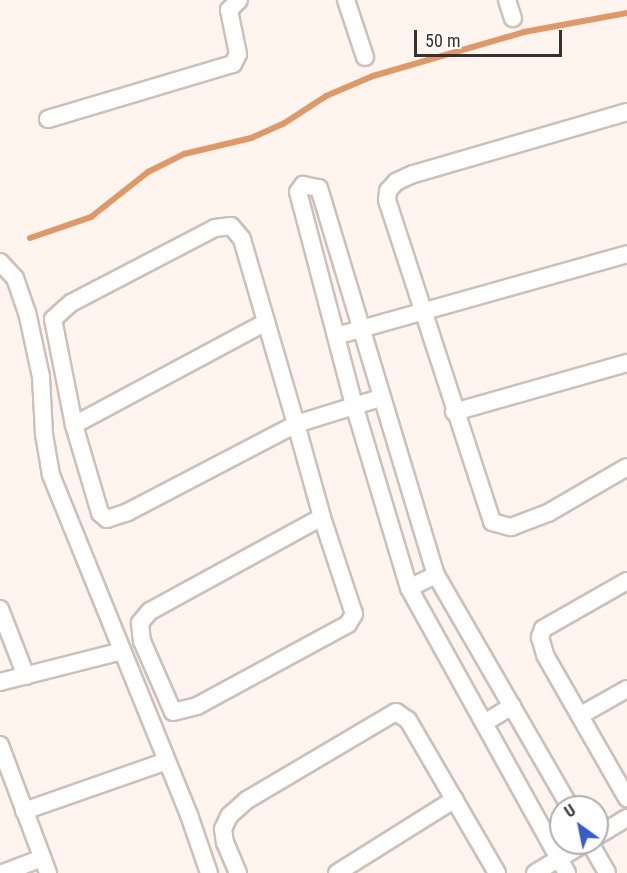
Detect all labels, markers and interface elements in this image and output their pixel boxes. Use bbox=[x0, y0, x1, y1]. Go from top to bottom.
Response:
scale bar bbox=[417, 18, 566, 56]
text: 50 m bbox=[425, 30, 460, 51]
north arrow bbox=[549, 795, 609, 855]
text: U bbox=[561, 801, 579, 822]

